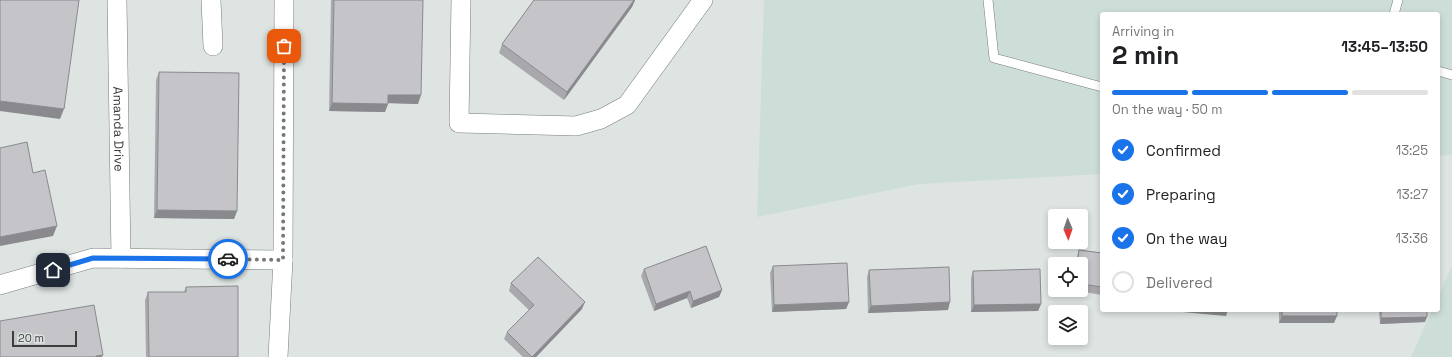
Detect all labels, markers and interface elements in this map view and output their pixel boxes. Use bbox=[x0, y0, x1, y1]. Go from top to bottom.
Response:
text: Arriving in bbox=[1112, 23, 1174, 40]
pin bbox=[267, 29, 301, 63]
icon: bag bbox=[273, 35, 295, 57]
text: 13:45–13:50 bbox=[1341, 37, 1428, 56]
text: 2 min bbox=[1112, 38, 1179, 72]
street label: Amanda Drive bbox=[109, 86, 128, 172]
text: On the way · 50 m bbox=[1112, 101, 1222, 118]
icon: check bbox=[1112, 139, 1134, 161]
text: Confirmed bbox=[1146, 141, 1221, 160]
text: 13:25 bbox=[1396, 142, 1428, 159]
icon: check bbox=[1112, 183, 1134, 205]
text: Preparing bbox=[1146, 185, 1216, 204]
text: 13:27 bbox=[1396, 186, 1428, 203]
north arrow bbox=[1048, 209, 1088, 249]
map controls bbox=[1048, 209, 1088, 345]
icon: check bbox=[1112, 227, 1134, 249]
text: On the way bbox=[1146, 229, 1227, 248]
text: 13:36 bbox=[1396, 230, 1428, 247]
courier bbox=[208, 239, 248, 279]
icon: car bbox=[217, 248, 239, 270]
pin bbox=[36, 253, 70, 287]
button: locate bbox=[1048, 257, 1088, 297]
icon: home bbox=[42, 259, 64, 281]
text: Delivered bbox=[1146, 273, 1213, 292]
button: layers bbox=[1048, 305, 1088, 345]
scale bar bbox=[12, 329, 77, 348]
text: 20 m bbox=[18, 331, 44, 345]

